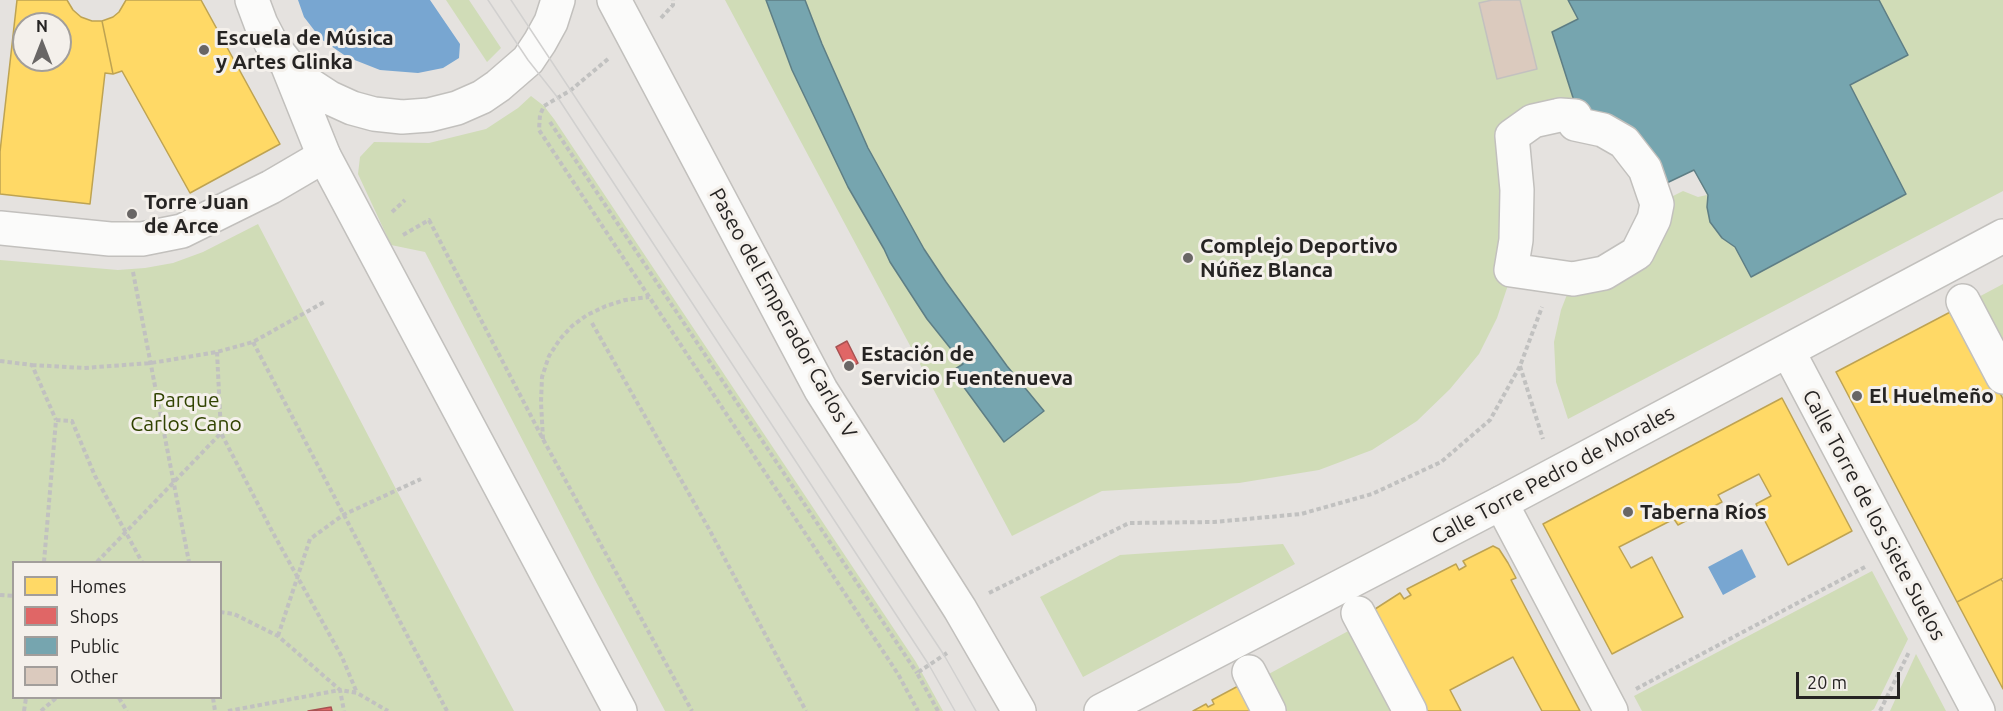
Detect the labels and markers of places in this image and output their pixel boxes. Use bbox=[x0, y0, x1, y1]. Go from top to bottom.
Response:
place label: Escuela de Música y Artes Glinka bbox=[216, 25, 394, 75]
marker: Escuela de Música y Artes Glinka bbox=[197, 43, 211, 57]
place label: Torre Juan de Arce bbox=[144, 189, 249, 239]
marker: Torre Juan de Arce bbox=[125, 207, 139, 221]
place label: Complejo Deportivo Núñez Blanca bbox=[1200, 233, 1398, 283]
marker: Complejo Deportivo Núñez Blanca bbox=[1181, 251, 1195, 265]
place label: Estación de Servicio Fuentenueva bbox=[861, 341, 1073, 391]
marker: Estación de Servicio Fuentenueva bbox=[842, 359, 856, 373]
place label: El Huelmeño bbox=[1869, 383, 1994, 409]
marker: El Huelmeño bbox=[1850, 389, 1864, 403]
place label: Taberna Ríos bbox=[1640, 499, 1767, 525]
marker: Taberna Ríos bbox=[1621, 505, 1635, 519]

